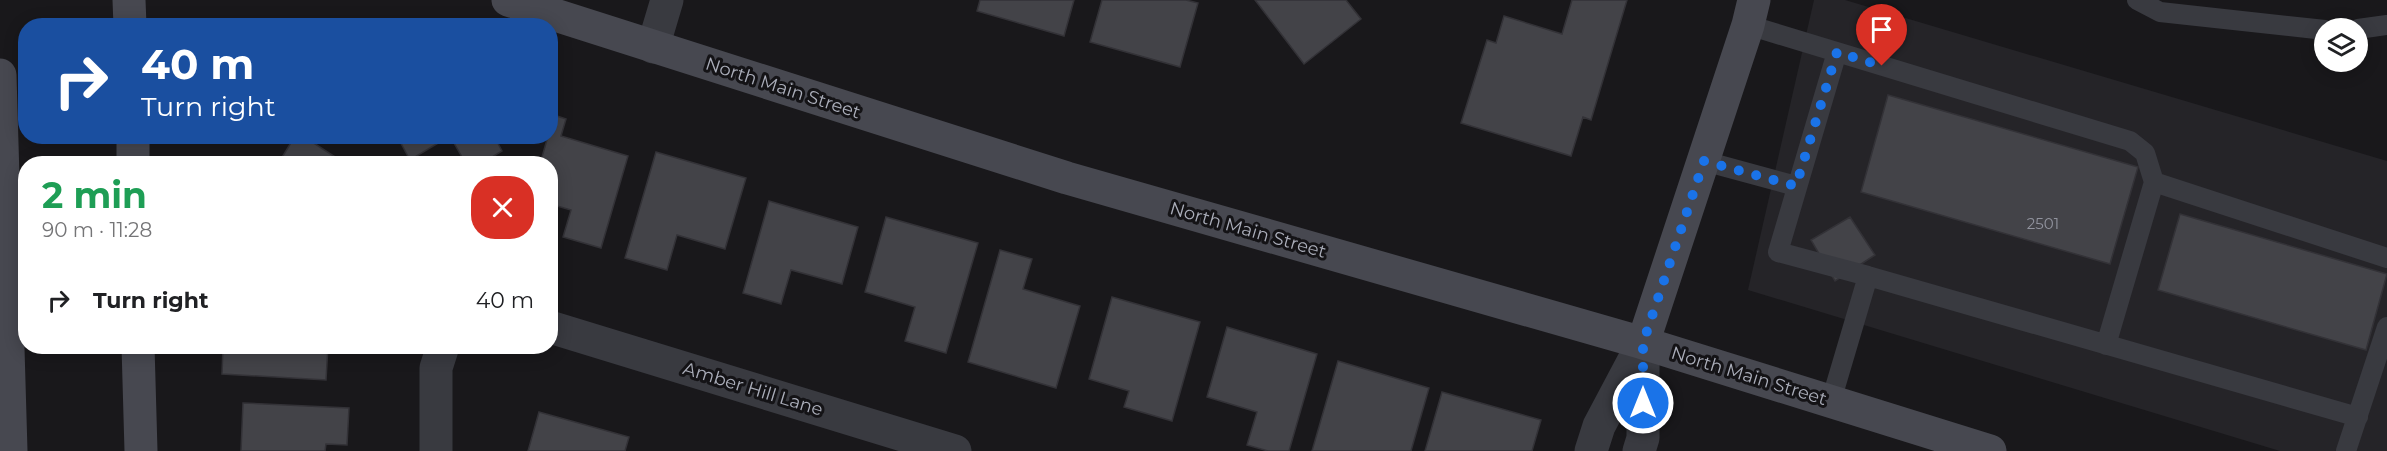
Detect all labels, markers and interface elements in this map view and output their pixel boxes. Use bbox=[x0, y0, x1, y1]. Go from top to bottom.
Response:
pin bbox=[1856, 4, 1907, 66]
icon: arrive bbox=[1865, 13, 1898, 46]
map controls bbox=[2314, 18, 2368, 72]
button: layers bbox=[2314, 18, 2368, 72]
text: 40 m bbox=[141, 38, 254, 90]
icon: right bbox=[42, 42, 120, 120]
street label: North Main Street bbox=[703, 53, 863, 123]
text: Turn right bbox=[141, 90, 276, 123]
text: 2 min bbox=[42, 173, 147, 217]
button: close bbox=[471, 176, 534, 239]
street label: North Main Street bbox=[1167, 197, 1329, 263]
house number: 2501 bbox=[2027, 214, 2059, 233]
text: 90 m · 11:28 bbox=[42, 218, 152, 242]
icon: right bbox=[42, 284, 75, 317]
text: Turn right bbox=[93, 287, 208, 314]
text: 40 m bbox=[476, 287, 534, 314]
street label: North Main Street bbox=[1669, 342, 1829, 410]
street label: Amber Hill Lane bbox=[680, 357, 826, 421]
position arrow bbox=[1611, 371, 1675, 435]

